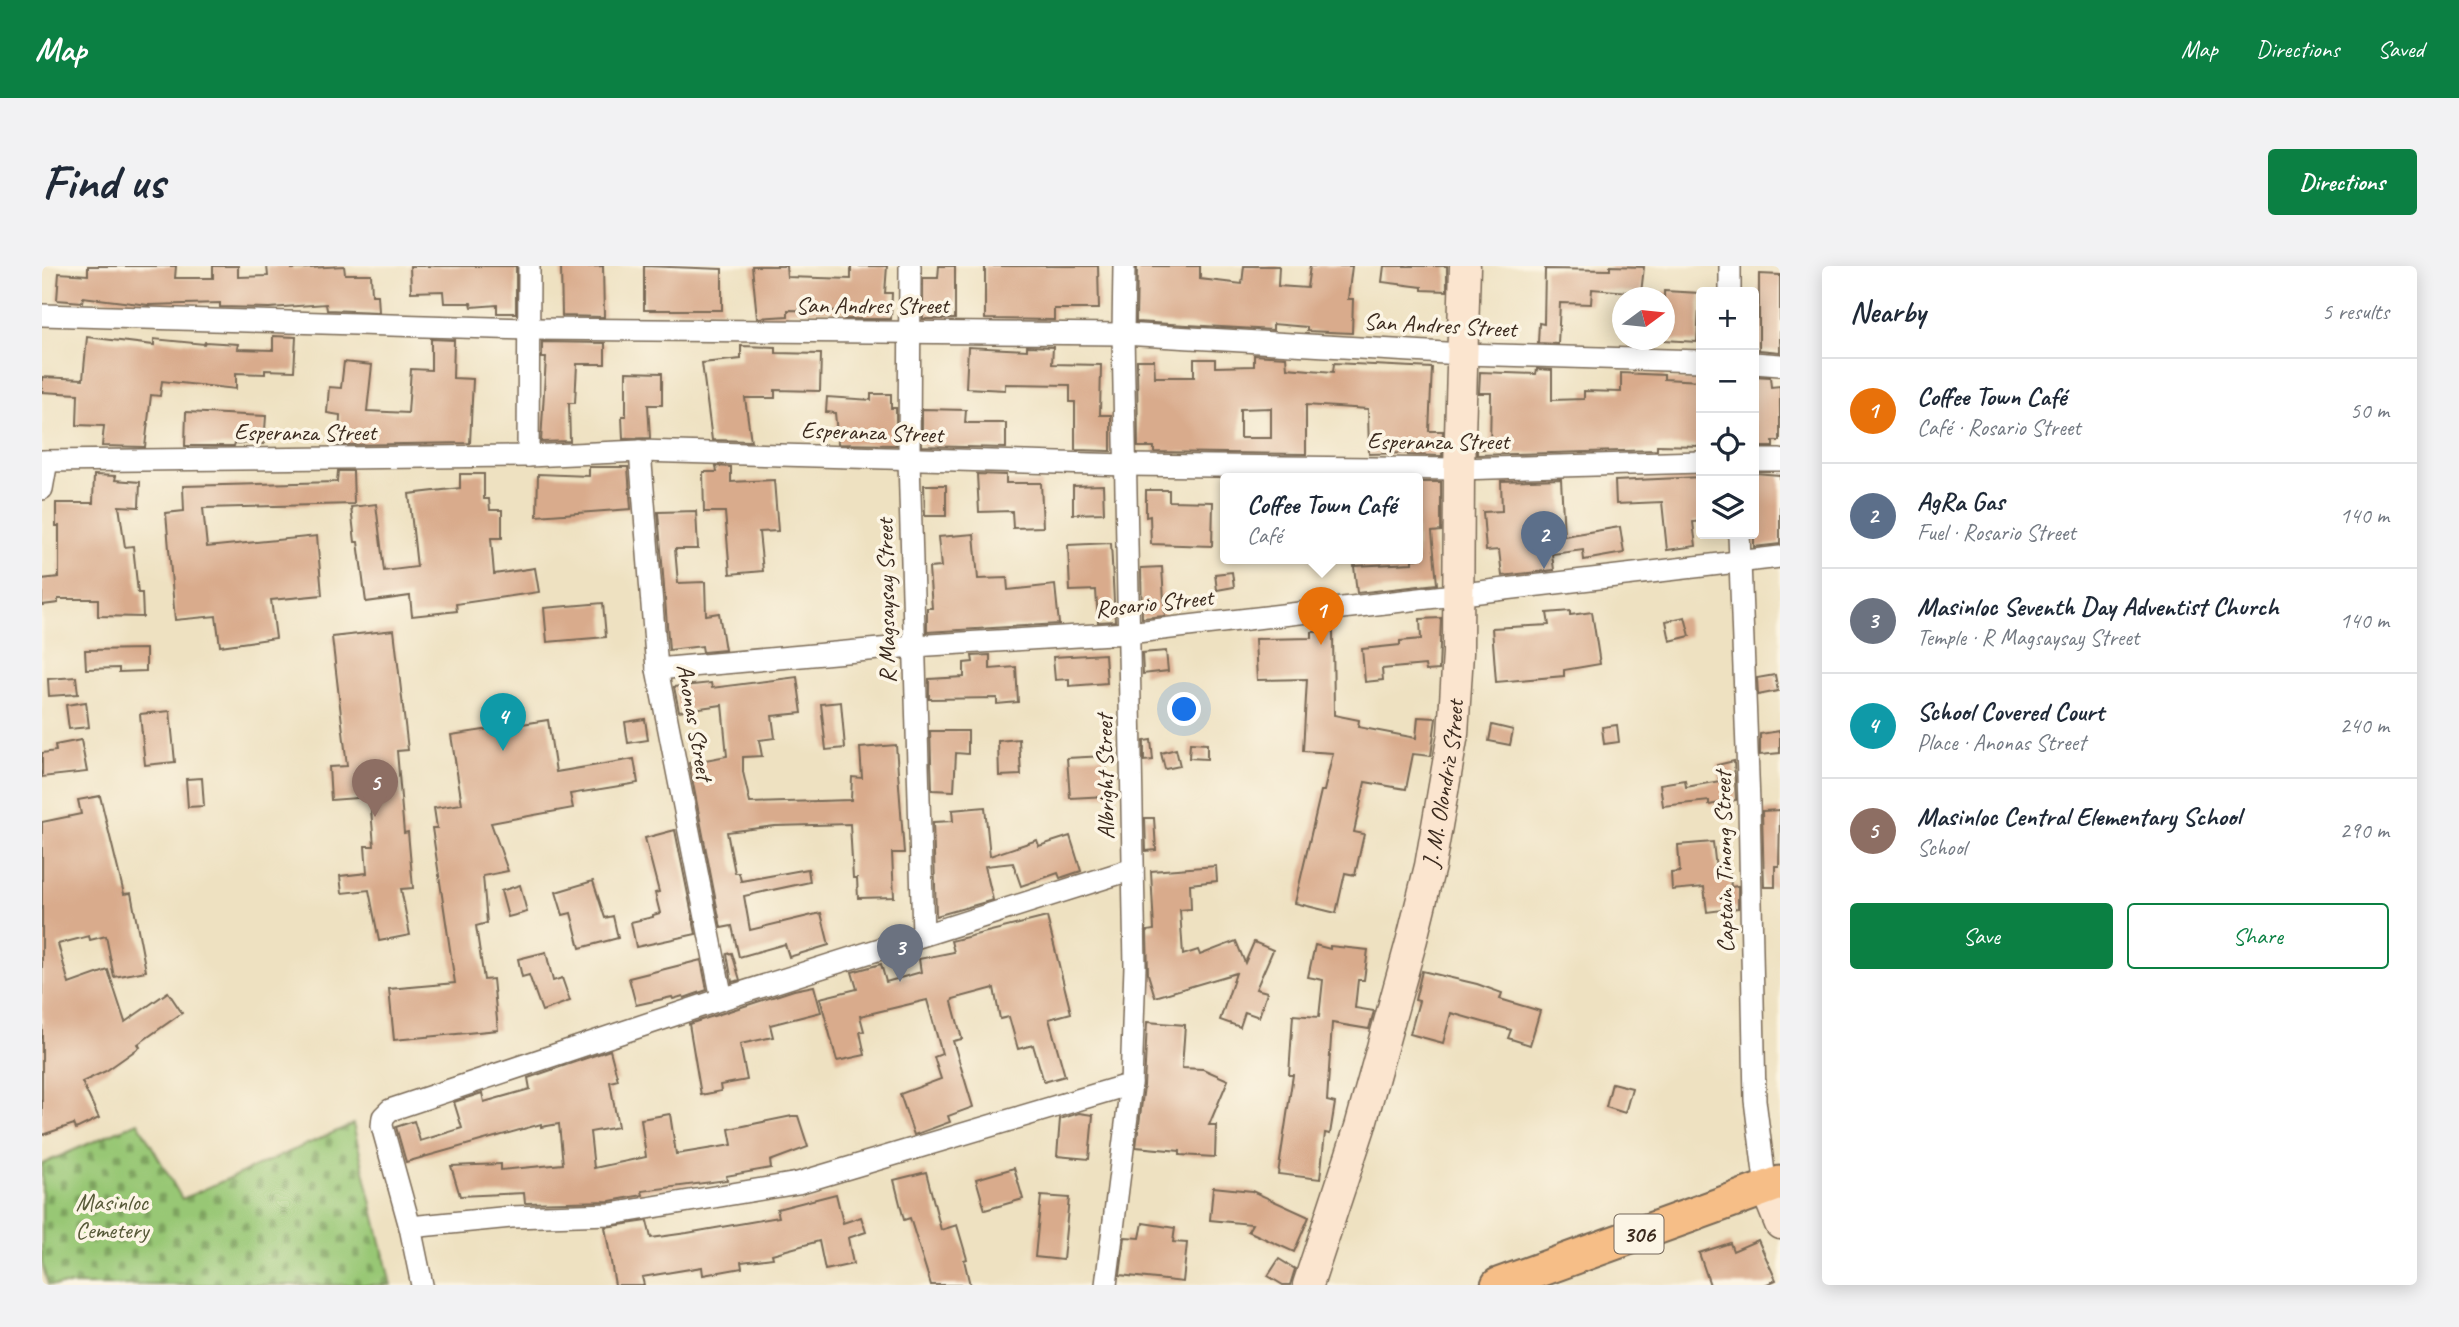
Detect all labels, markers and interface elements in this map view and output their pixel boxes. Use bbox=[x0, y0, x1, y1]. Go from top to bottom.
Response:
text: Map bbox=[35, 28, 86, 70]
text: Map bbox=[2181, 34, 2218, 64]
text: Directions bbox=[2256, 34, 2339, 64]
text: Saved bbox=[2377, 34, 2424, 64]
button: Directions bbox=[2268, 149, 2417, 215]
text: Find us bbox=[42, 151, 164, 213]
north arrow bbox=[1612, 287, 1675, 350]
map controls bbox=[1696, 287, 1759, 539]
button: + bbox=[1696, 287, 1759, 350]
street label: San Andres Street bbox=[795, 290, 951, 320]
text: Nearby bbox=[1850, 293, 1926, 331]
text: 5 results bbox=[2322, 297, 2389, 326]
street label: San Andres Street bbox=[1363, 306, 1519, 344]
button: − bbox=[1696, 350, 1759, 413]
text: Coffee Town Café bbox=[1917, 380, 2066, 413]
text: 1 bbox=[1868, 396, 1878, 425]
text: 50 m bbox=[2350, 396, 2389, 425]
button: locate bbox=[1696, 413, 1759, 476]
text: Café · Rosario Street bbox=[1917, 413, 2081, 442]
street label: Esperanza Street bbox=[801, 415, 945, 450]
street label: Esperanza Street bbox=[234, 417, 378, 447]
street label: Esperanza Street bbox=[1367, 426, 1511, 456]
popup bbox=[1220, 473, 1423, 564]
button: layers bbox=[1696, 476, 1759, 539]
text: AgRa Gas bbox=[1917, 485, 2004, 518]
text: Coffee Town Café bbox=[1247, 488, 1396, 521]
text: 2 bbox=[1868, 501, 1878, 530]
text: 140 m bbox=[2340, 501, 2389, 530]
pin: 2 bbox=[1521, 511, 1567, 569]
street label: R Magsaysay Street bbox=[870, 516, 902, 684]
text: Fuel · Rosario Street bbox=[1917, 518, 2076, 547]
text: Café bbox=[1247, 521, 1282, 550]
street label: Rosario Street bbox=[1094, 582, 1216, 624]
pin: 1 bbox=[1298, 587, 1344, 645]
text: Masinloc Seventh Day Adventist Church bbox=[1917, 590, 2279, 623]
text: 3 bbox=[1868, 606, 1878, 635]
text: 140 m bbox=[2340, 606, 2389, 635]
text: Temple · R Magsaysay Street bbox=[1917, 623, 2139, 652]
street label: Anonas Street bbox=[670, 661, 721, 786]
your location bbox=[1167, 692, 1201, 726]
pin: 4 bbox=[480, 693, 526, 751]
text: School Covered Court bbox=[1917, 695, 2104, 728]
street label: J. M. Olondriz Street bbox=[1415, 697, 1470, 871]
street label: Albright Street bbox=[1089, 711, 1121, 840]
text: 4 bbox=[1868, 711, 1878, 740]
text: 240 m bbox=[2340, 711, 2389, 740]
text: Place · Anonas Street bbox=[1917, 728, 2086, 757]
pin: 5 bbox=[352, 759, 398, 817]
street label: Captain Tinong Street bbox=[1707, 768, 1741, 953]
text: Masinloc Central Elementary School bbox=[1917, 800, 2241, 833]
text: 5 bbox=[1868, 816, 1878, 845]
text: 290 m bbox=[2340, 816, 2389, 845]
text: School bbox=[1917, 833, 1966, 862]
button: Save bbox=[1850, 903, 2113, 969]
button: Share bbox=[2127, 903, 2389, 969]
pin: 3 bbox=[877, 924, 923, 982]
park label: Masinloc Cemetery bbox=[76, 1187, 150, 1245]
road number: 306 bbox=[1614, 1214, 1664, 1253]

